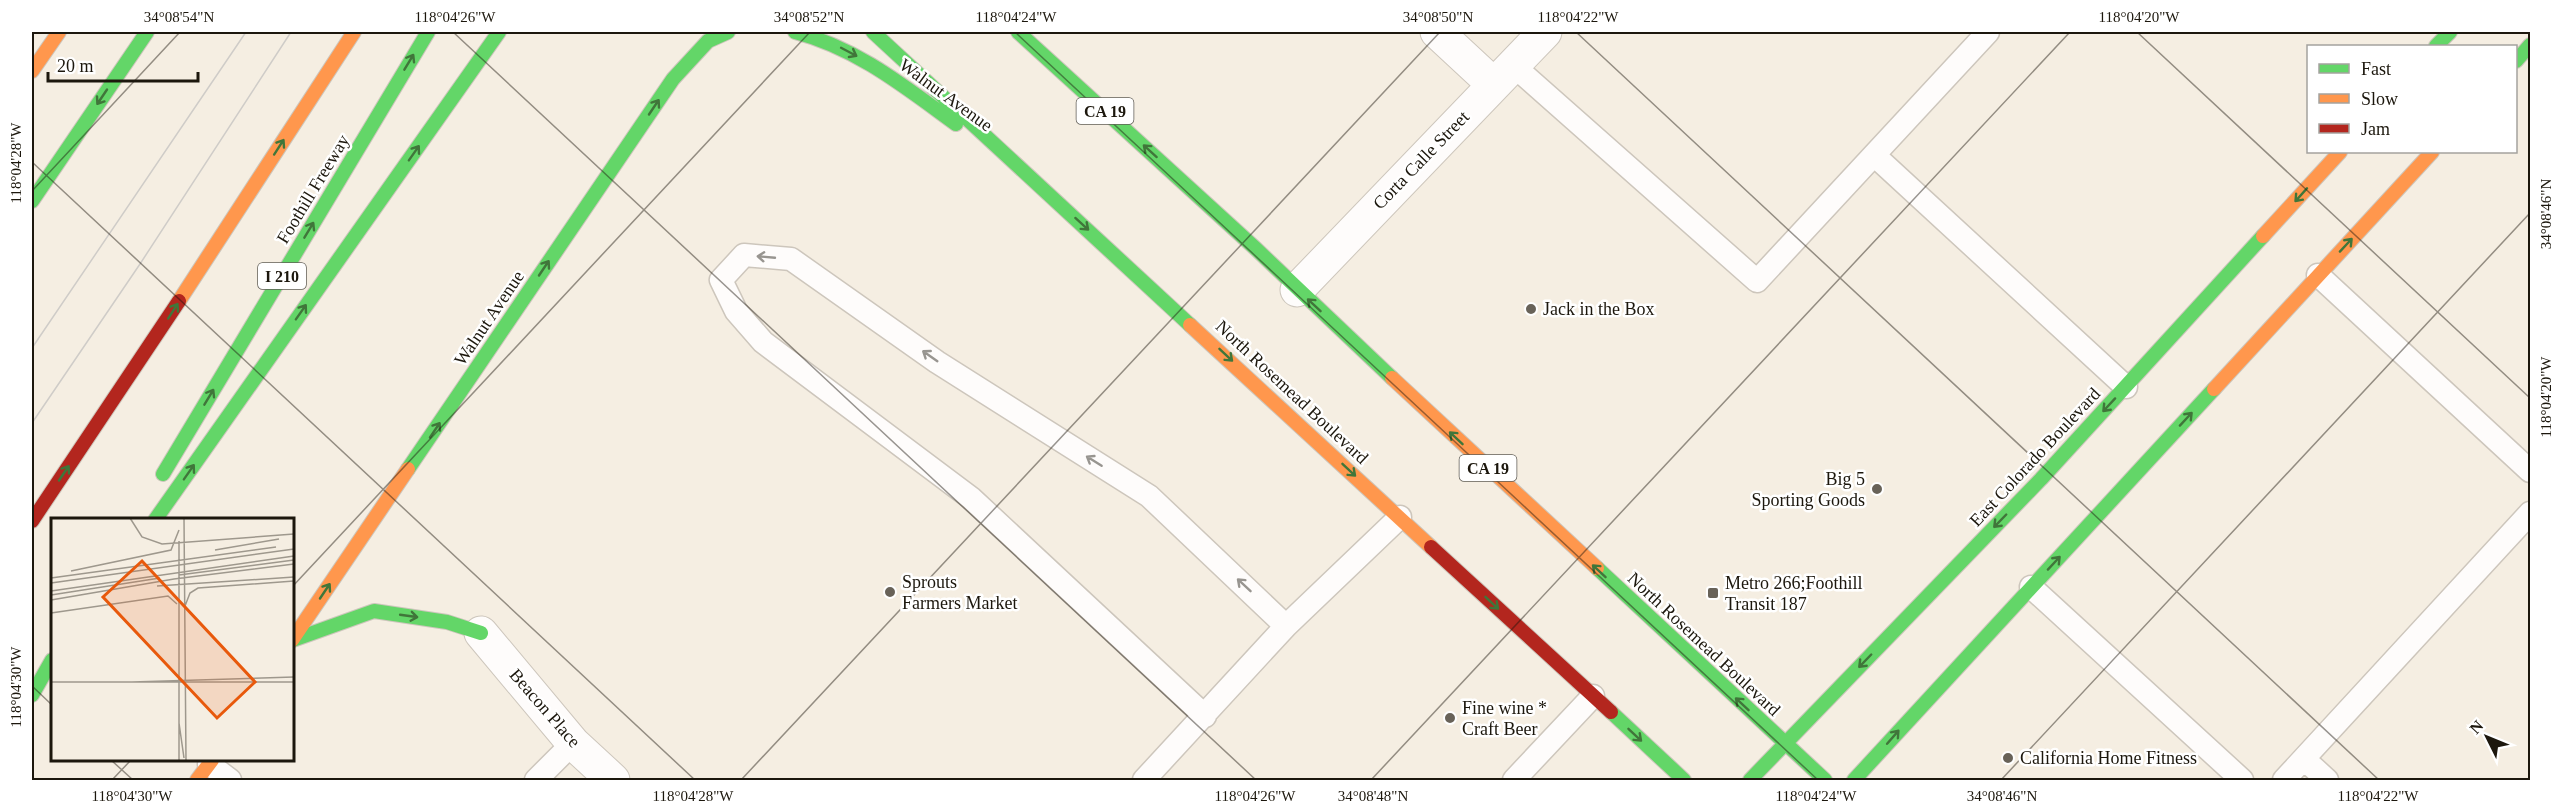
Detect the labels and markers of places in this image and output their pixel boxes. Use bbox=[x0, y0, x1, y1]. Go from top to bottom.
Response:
place label: Jack in the Box bbox=[1543, 299, 1654, 319]
marker: Jack in the Box bbox=[1524, 302, 1538, 316]
place label: Big 5 Sporting Goods bbox=[1751, 469, 1865, 510]
marker: Big 5 Sporting Goods bbox=[1870, 482, 1884, 496]
place label: Sprouts Farmers Market bbox=[902, 572, 1017, 613]
place label: Metro 266;Foothill Transit 187 bbox=[1725, 573, 1863, 614]
marker: Sprouts Farmers Market bbox=[883, 585, 897, 599]
marker: Metro 266;Foothill Transit 187 bbox=[1706, 586, 1720, 600]
place label: Fine wine * Craft Beer bbox=[1462, 698, 1547, 739]
marker: Fine wine * Craft Beer bbox=[1443, 711, 1457, 725]
place label: California Home Fitness bbox=[2020, 748, 2197, 768]
marker: California Home Fitness bbox=[2001, 751, 2015, 765]

